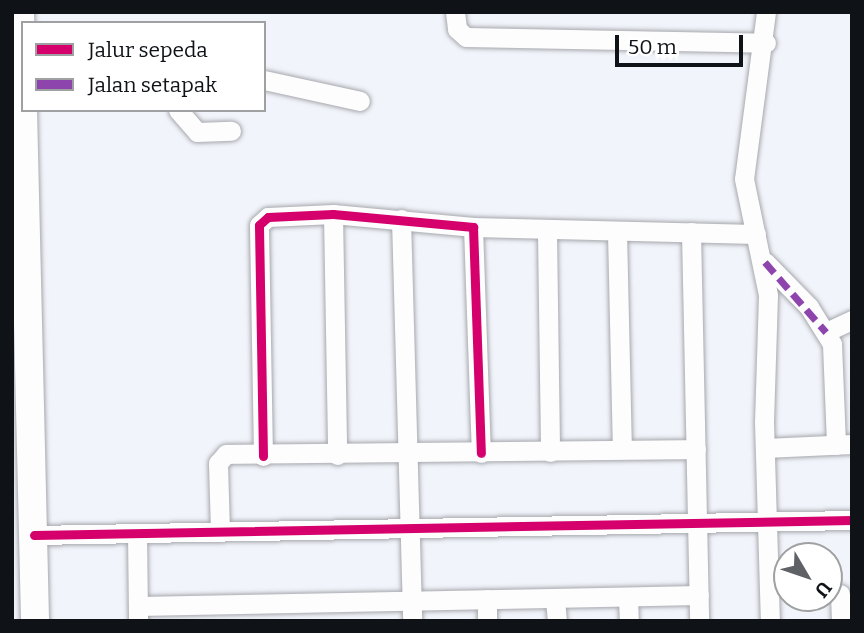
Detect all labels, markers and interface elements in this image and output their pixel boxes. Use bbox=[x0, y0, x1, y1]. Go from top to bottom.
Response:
legend bbox=[21, 21, 266, 112]
scale bar bbox=[619, 21, 747, 65]
text: 50 m bbox=[628, 34, 677, 60]
text: Jalur sepeda bbox=[88, 37, 208, 63]
text: Jalan setapak bbox=[88, 72, 217, 98]
north arrow bbox=[773, 542, 843, 612]
text: U bbox=[810, 577, 837, 602]

